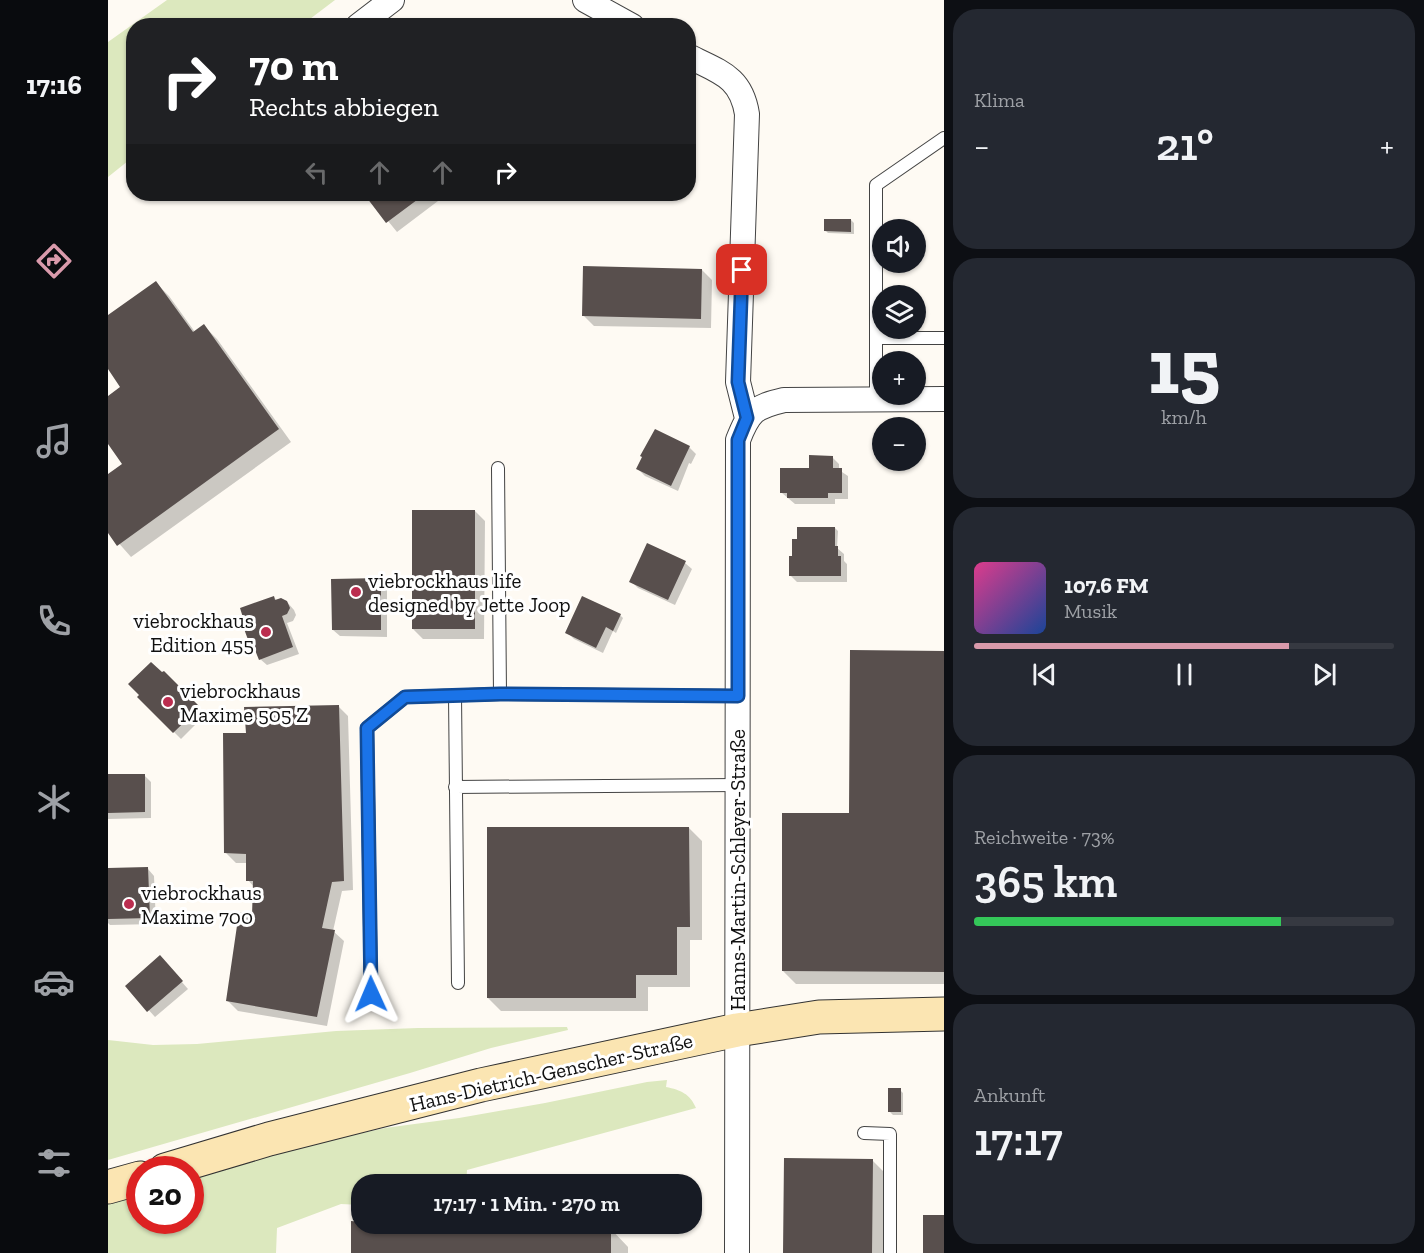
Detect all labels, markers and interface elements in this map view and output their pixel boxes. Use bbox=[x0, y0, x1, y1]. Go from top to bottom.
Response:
text: 70 m bbox=[249, 40, 339, 91]
icon: right bbox=[150, 42, 228, 120]
text: 17:16 bbox=[26, 69, 82, 101]
text: Klima bbox=[974, 88, 1025, 112]
text: Rechts abbiegen bbox=[249, 91, 439, 123]
text: 21° bbox=[1156, 118, 1214, 172]
text: − bbox=[974, 126, 989, 165]
text: + bbox=[1380, 126, 1394, 165]
icon: left bbox=[300, 156, 333, 189]
icon: ahead bbox=[363, 156, 396, 189]
icon: ahead bbox=[426, 156, 459, 189]
icon: right bbox=[489, 156, 522, 189]
map controls bbox=[872, 219, 926, 471]
button: sound bbox=[872, 219, 926, 273]
icon: directions bbox=[33, 240, 75, 282]
pin bbox=[716, 244, 767, 295]
icon: arrive bbox=[725, 253, 758, 286]
button: layers bbox=[872, 285, 926, 339]
text: 15 bbox=[1148, 319, 1220, 413]
button: + bbox=[872, 351, 926, 405]
text: km/h bbox=[1161, 405, 1207, 429]
button: − bbox=[872, 417, 926, 471]
icon: music bbox=[33, 420, 75, 462]
place label: viebrockhaus life designed by Jette Joop bbox=[368, 568, 571, 617]
text: 107.6 FM bbox=[1064, 572, 1149, 599]
marker: viebrockhaus life designed by Jette Joop bbox=[349, 585, 363, 599]
text: Musik bbox=[1064, 599, 1117, 623]
icon: phone bbox=[33, 600, 75, 642]
place label: viebrockhaus Edition 455 bbox=[133, 608, 254, 657]
marker: viebrockhaus Edition 455 bbox=[259, 625, 273, 639]
icon: previous bbox=[1028, 658, 1061, 691]
icon: pause bbox=[1168, 658, 1201, 691]
icon: next bbox=[1308, 658, 1341, 691]
place label: viebrockhaus Maxime 505 Z bbox=[180, 678, 308, 727]
marker: viebrockhaus Maxime 505 Z bbox=[161, 695, 175, 709]
street label: Hanns-Martin-Schleyer-Straße bbox=[725, 729, 750, 1011]
icon: climate bbox=[33, 781, 75, 823]
text: Reichweite · 73% bbox=[974, 825, 1114, 849]
text: 365 km bbox=[974, 855, 1117, 909]
place label: viebrockhaus Maxime 700 bbox=[141, 880, 262, 929]
marker: viebrockhaus Maxime 700 bbox=[122, 897, 136, 911]
icon: car bbox=[33, 961, 75, 1003]
position arrow bbox=[339, 962, 403, 1026]
street label: Hans-Dietrich-Genscher-Straße bbox=[407, 1027, 695, 1117]
text: Ankunft bbox=[974, 1083, 1045, 1107]
text: 17:17 bbox=[974, 1113, 1063, 1167]
icon: filters bbox=[33, 1142, 75, 1184]
speed limit sign: 20 bbox=[126, 1156, 204, 1234]
text: 17:17 · 1 Min. · 270 m bbox=[433, 1190, 620, 1217]

